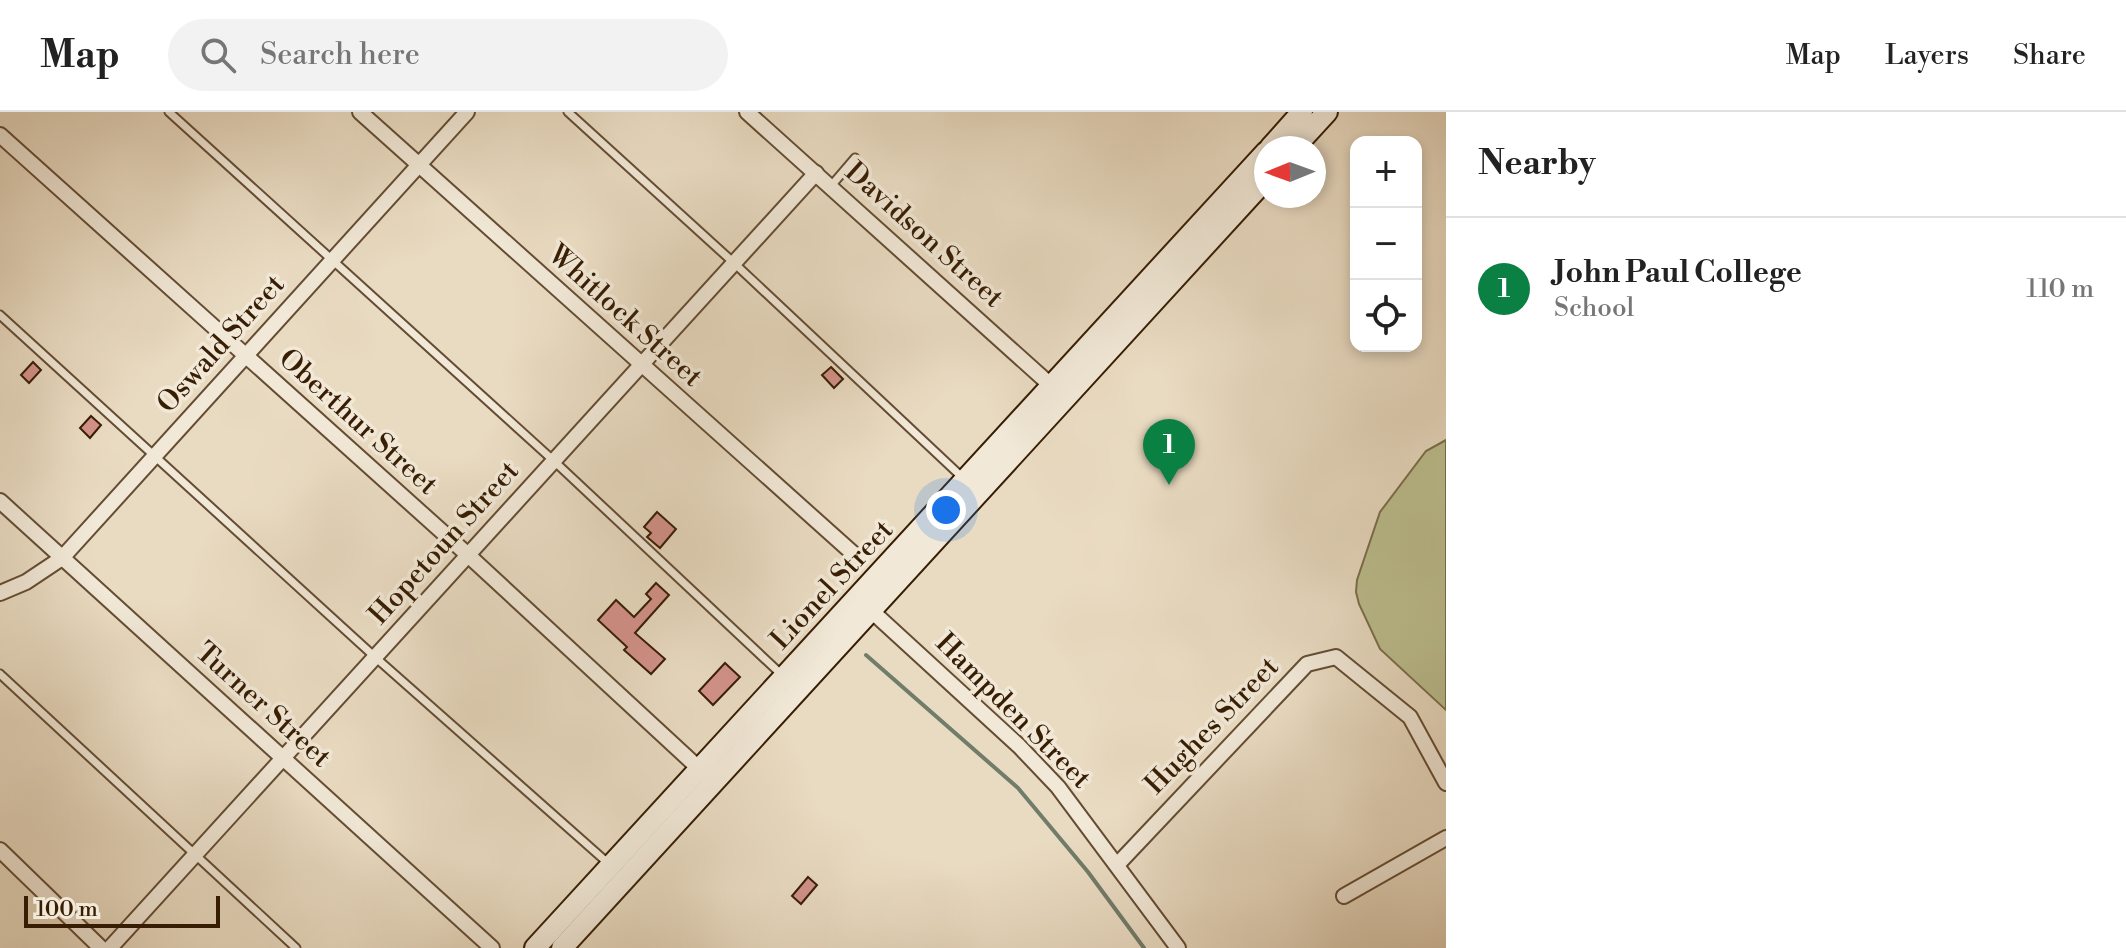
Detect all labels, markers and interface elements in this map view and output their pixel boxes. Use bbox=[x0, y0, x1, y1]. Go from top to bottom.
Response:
search box bbox=[168, 19, 728, 91]
text: Map bbox=[40, 32, 120, 79]
icon: search bbox=[196, 33, 240, 77]
text: Search here bbox=[260, 36, 420, 74]
text: Map bbox=[1786, 38, 1841, 73]
text: Layers bbox=[1885, 38, 1969, 73]
text: Share bbox=[2013, 38, 2086, 73]
north arrow bbox=[1254, 136, 1326, 208]
map controls bbox=[1350, 136, 1422, 352]
button: + bbox=[1350, 136, 1422, 208]
text: Nearby bbox=[1478, 143, 1596, 185]
street label: Davidson Street bbox=[837, 155, 1011, 315]
button: − bbox=[1350, 208, 1422, 280]
street label: Whitlock Street bbox=[540, 237, 710, 395]
text: John Paul College bbox=[1554, 254, 1802, 292]
street label: Oswald Street bbox=[150, 267, 292, 420]
text: 1 bbox=[1498, 273, 1510, 305]
text: 110 m bbox=[2026, 273, 2094, 305]
button: locate bbox=[1350, 280, 1422, 352]
text: School bbox=[1554, 292, 1634, 324]
street label: Oberthur Street bbox=[271, 342, 445, 503]
pin: 1 bbox=[1143, 419, 1195, 485]
street label: Hopetoun Street bbox=[361, 454, 527, 632]
your location bbox=[926, 490, 966, 530]
street label: Lionel Street bbox=[763, 513, 901, 657]
street label: Hampden Street bbox=[928, 626, 1098, 796]
street label: Turner Street bbox=[188, 635, 338, 775]
street label: Hughes Street bbox=[1138, 650, 1286, 802]
scale bar bbox=[24, 892, 220, 928]
text: 100 m bbox=[36, 896, 98, 923]

